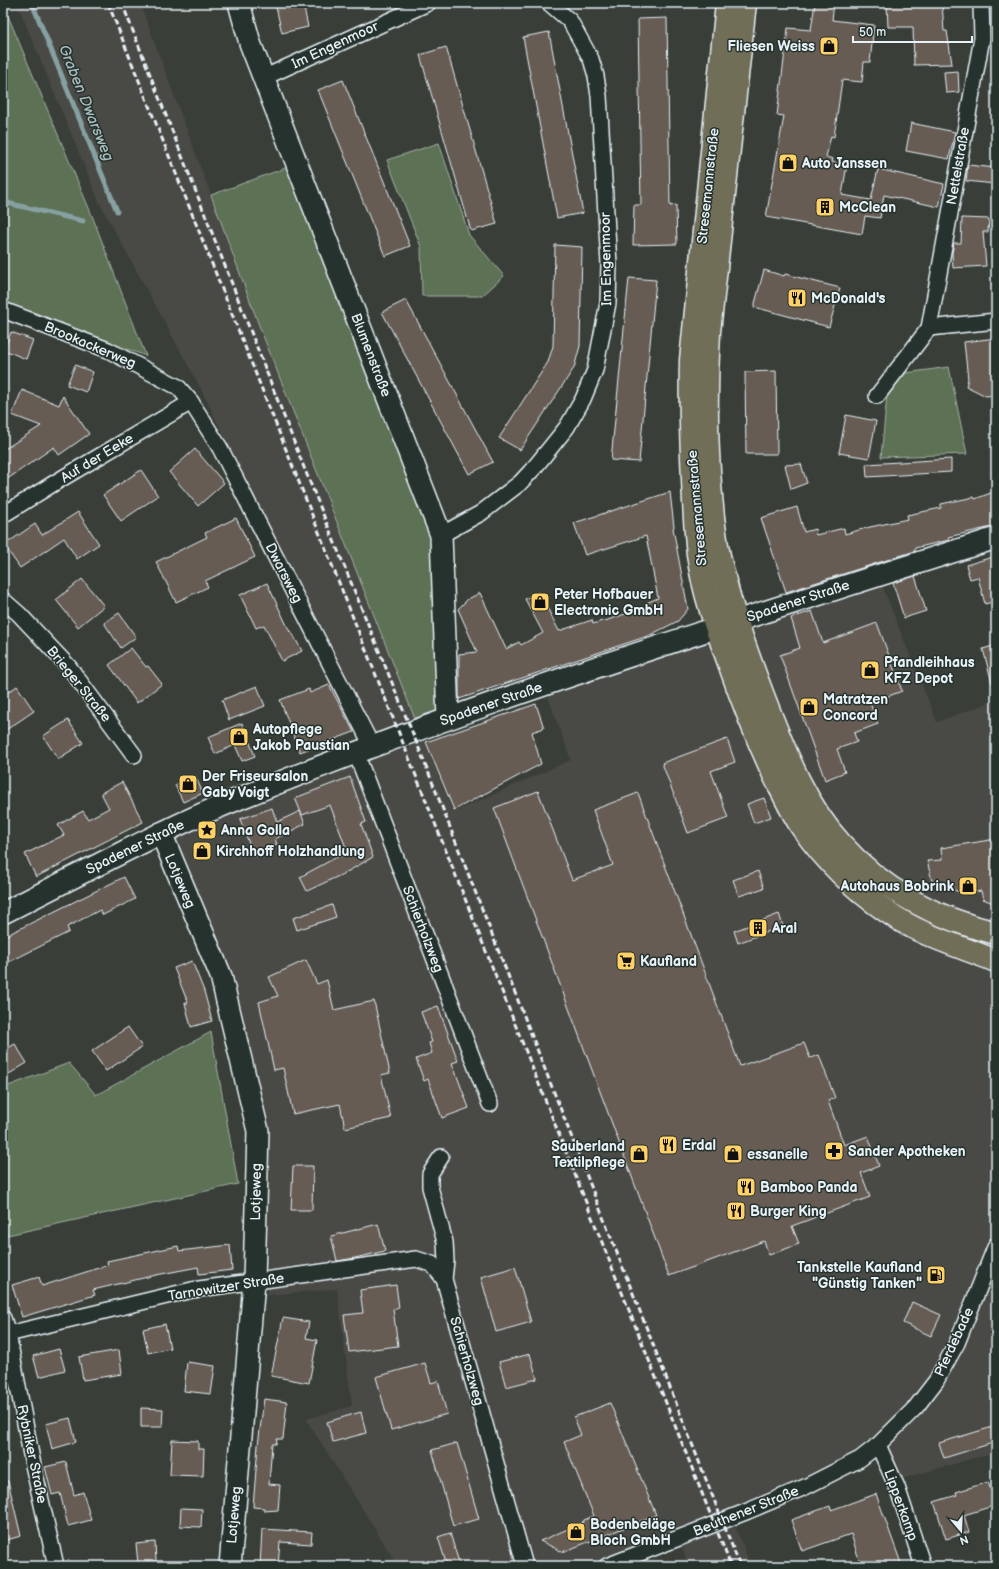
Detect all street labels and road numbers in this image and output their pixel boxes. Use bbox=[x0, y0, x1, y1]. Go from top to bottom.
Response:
street label: Im Engenmoor bbox=[289, 17, 382, 72]
street label: Nettelstraße bbox=[943, 126, 973, 206]
street label: Stresemannstraße bbox=[693, 127, 723, 245]
street label: Im Engenmoor bbox=[597, 211, 615, 306]
street label: Blumenstraße bbox=[347, 311, 395, 399]
street label: Brookackerweg bbox=[42, 318, 138, 372]
street label: Auf der Eeke bbox=[58, 430, 136, 486]
street label: Stresemannstraße bbox=[683, 449, 711, 567]
street label: Dwarsweg bbox=[262, 540, 306, 606]
street label: Spadener Straße bbox=[744, 576, 852, 626]
street label: Brieger Straße bbox=[43, 643, 115, 725]
street label: Spadener Straße bbox=[438, 679, 544, 729]
street label: Spadener Straße bbox=[83, 816, 187, 878]
street label: Lotjeweg bbox=[161, 851, 199, 911]
street label: Schierholzweg bbox=[399, 883, 447, 975]
street label: Lotjeweg bbox=[247, 1163, 265, 1221]
street label: Tarnowitzer Straße bbox=[167, 1269, 285, 1305]
street label: Pferdebade bbox=[931, 1305, 977, 1379]
street label: Schierholzweg bbox=[446, 1315, 488, 1407]
street label: Rybniker Straße bbox=[13, 1403, 51, 1505]
street label: Lipperkamp bbox=[880, 1467, 922, 1543]
street label: Beuthener Straße bbox=[691, 1482, 801, 1540]
street label: Lotjeweg bbox=[223, 1486, 245, 1544]

